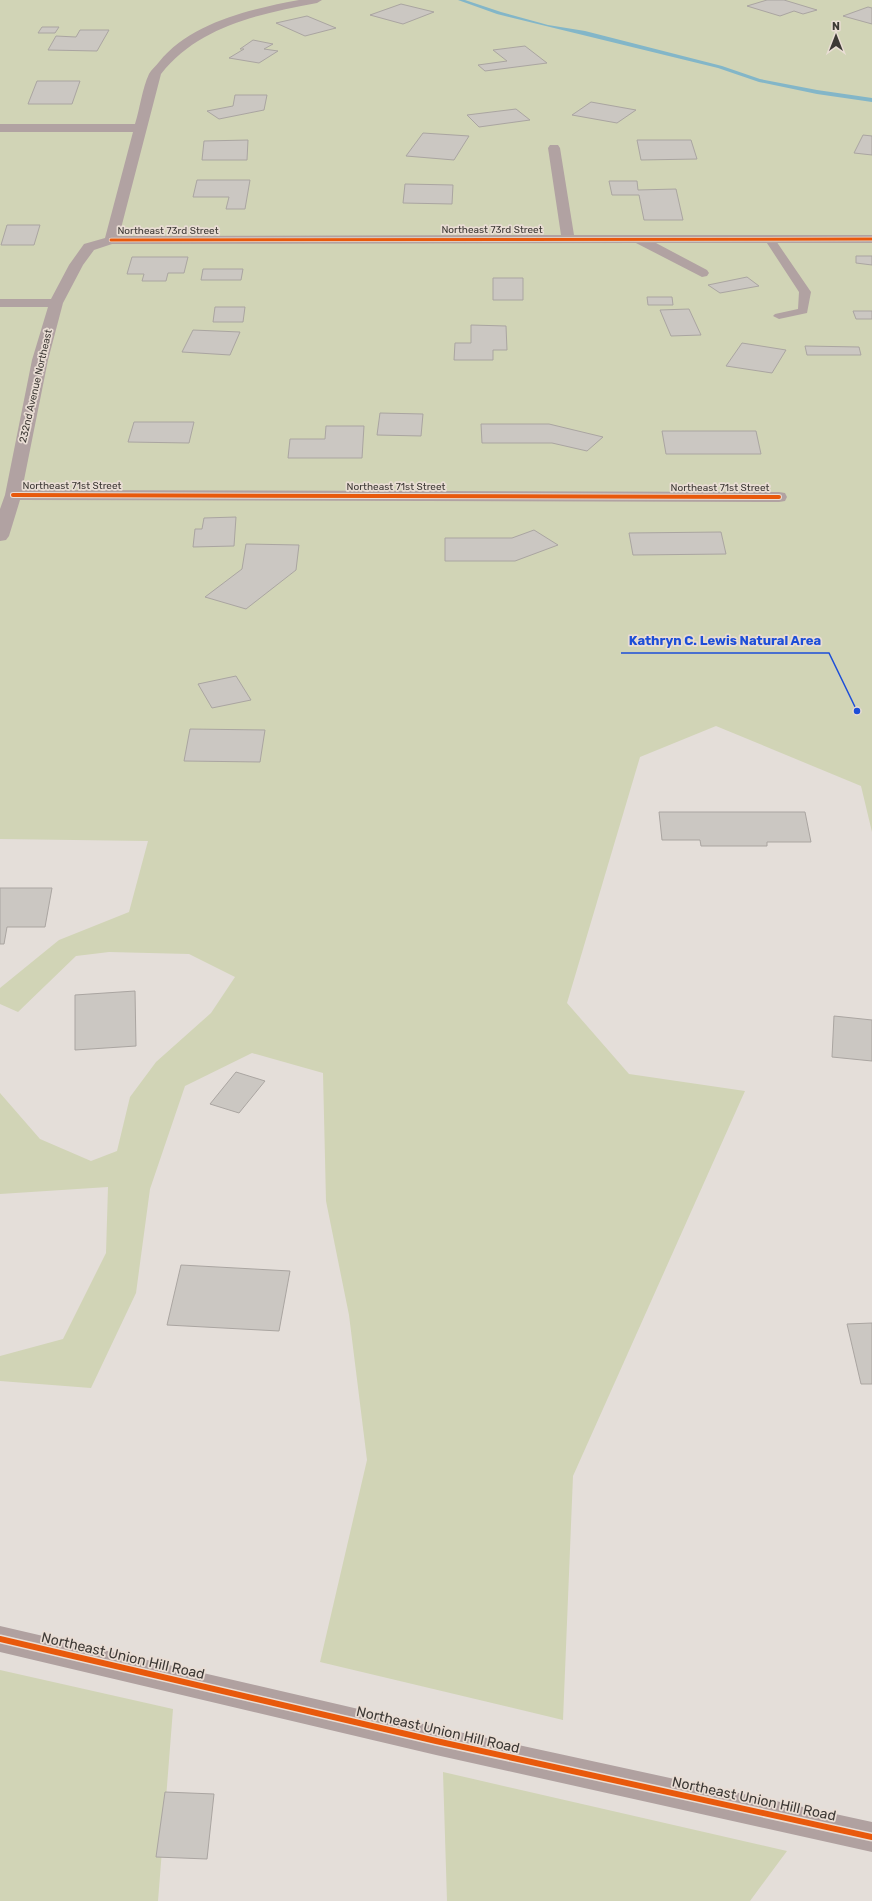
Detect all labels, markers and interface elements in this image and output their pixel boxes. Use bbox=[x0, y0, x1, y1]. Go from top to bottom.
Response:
north arrow bbox=[816, 16, 856, 56]
text: N bbox=[832, 20, 840, 33]
street label: Northeast 73rd Street bbox=[441, 224, 543, 236]
street label: Northeast 73rd Street bbox=[117, 225, 219, 237]
street label: 232nd Avenue Northeast bbox=[17, 328, 55, 444]
street label: Northeast 71st Street bbox=[23, 480, 122, 492]
street label: Northeast 71st Street bbox=[347, 481, 446, 493]
street label: Northeast 71st Street bbox=[671, 482, 770, 494]
callout: Kathryn C. Lewis Natural Area bbox=[621, 628, 829, 653]
text: Kathryn C. Lewis Natural Area bbox=[629, 633, 821, 648]
street label: Northeast Union Hill Road bbox=[40, 1629, 206, 1683]
street label: Northeast Union Hill Road bbox=[355, 1703, 521, 1757]
street label: Northeast Union Hill Road bbox=[670, 1773, 838, 1825]

